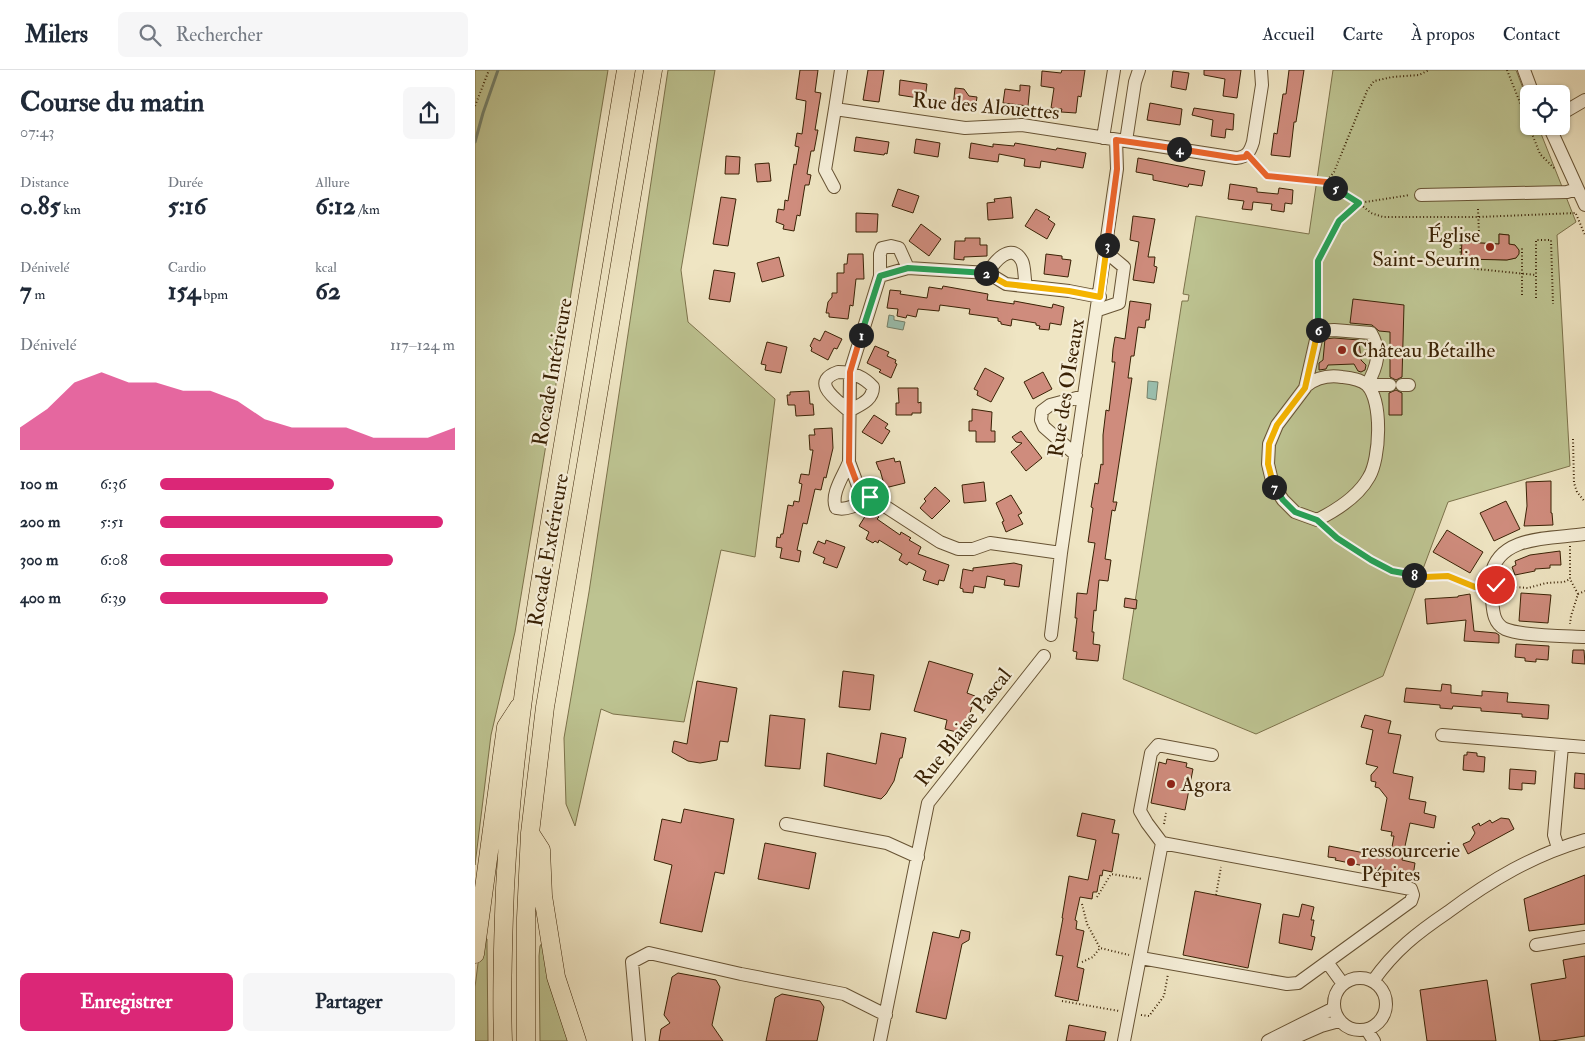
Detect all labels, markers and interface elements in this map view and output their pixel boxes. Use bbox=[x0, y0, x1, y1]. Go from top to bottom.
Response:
search box bbox=[118, 12, 468, 57]
text: Milers bbox=[25, 19, 88, 50]
icon: search bbox=[136, 21, 164, 49]
text: Rechercher bbox=[176, 23, 262, 47]
text: Accueil bbox=[1262, 23, 1315, 46]
text: Carte bbox=[1343, 23, 1383, 46]
text: À propos bbox=[1411, 23, 1475, 46]
text: Contact bbox=[1503, 23, 1560, 46]
text: Course du matin bbox=[20, 85, 204, 120]
map controls bbox=[1520, 85, 1570, 135]
button: locate bbox=[1520, 85, 1570, 135]
button: share bbox=[403, 87, 455, 139]
street label: Rue des Alouettes bbox=[911, 87, 1061, 126]
text: 07:43 bbox=[20, 122, 54, 142]
pin: 4 bbox=[1167, 136, 1191, 162]
text: 4 bbox=[1176, 141, 1183, 158]
text: Distance bbox=[20, 174, 69, 191]
text: Durée bbox=[168, 174, 203, 191]
text: Allure bbox=[315, 174, 350, 191]
pin: 5 bbox=[1323, 176, 1347, 200]
text: 5 bbox=[1332, 180, 1339, 197]
text: 0.85 bbox=[20, 191, 60, 222]
text: 5:16 bbox=[168, 191, 206, 222]
text: 6:12 bbox=[315, 191, 356, 222]
text: km bbox=[60, 201, 81, 218]
text: /km bbox=[356, 201, 380, 218]
place label: Église Saint-Seurin bbox=[1372, 222, 1480, 273]
pin: 3 bbox=[1095, 232, 1119, 258]
text: 3 bbox=[1105, 237, 1110, 254]
marker: Église Saint-Seurin bbox=[1484, 241, 1496, 253]
text: Dénivelé bbox=[20, 259, 69, 276]
text: Cardio bbox=[168, 259, 206, 276]
text: kcal bbox=[315, 259, 337, 276]
pin: 2 bbox=[973, 260, 999, 286]
text: 2 bbox=[983, 265, 990, 282]
text: 7 bbox=[20, 276, 31, 307]
text: 154 bbox=[168, 276, 200, 307]
text: 62 bbox=[315, 276, 341, 307]
text: m bbox=[31, 286, 45, 303]
text: bpm bbox=[200, 286, 228, 303]
street label: Rocade Intérieure bbox=[526, 296, 579, 448]
street label: Rue des OIseaux bbox=[1042, 316, 1091, 459]
pin: 6 bbox=[1305, 318, 1331, 342]
pin: 1 bbox=[849, 322, 873, 348]
text: 6 bbox=[1315, 322, 1322, 339]
text: 1 bbox=[859, 327, 864, 344]
text: Dénivelé bbox=[20, 335, 76, 355]
text: 117–124 m bbox=[390, 335, 455, 355]
place label: Château Bétailhe bbox=[1352, 337, 1496, 364]
marker: Château Bétailhe bbox=[1336, 344, 1348, 356]
street label: Rocade Extérieure bbox=[522, 471, 575, 629]
text: 100 m bbox=[20, 474, 58, 494]
text: 6:36 bbox=[100, 474, 126, 494]
pin: 7 bbox=[1261, 474, 1287, 500]
pin bbox=[849, 476, 891, 518]
text: 7 bbox=[1271, 479, 1278, 496]
icon: arrive bbox=[856, 483, 884, 511]
text: 200 m bbox=[20, 512, 60, 532]
text: 5:51 bbox=[100, 512, 124, 532]
text: 300 m bbox=[20, 550, 58, 570]
text: 6:08 bbox=[100, 550, 128, 570]
pin: 8 bbox=[1401, 562, 1427, 588]
pin bbox=[1475, 564, 1517, 606]
text: 8 bbox=[1411, 567, 1418, 584]
icon: check bbox=[1482, 571, 1510, 599]
text: 400 m bbox=[20, 588, 61, 608]
text: 6:39 bbox=[100, 588, 126, 608]
street label: Rue Blaise Pascal bbox=[909, 662, 1018, 792]
place label: Agora bbox=[1180, 771, 1232, 798]
marker: Agora bbox=[1165, 778, 1177, 790]
place label: ressourcerie Pépites bbox=[1361, 837, 1460, 888]
marker: ressourcerie Pépites bbox=[1345, 856, 1357, 868]
button: Enregistrer bbox=[20, 973, 233, 1031]
button: Partager bbox=[243, 973, 455, 1031]

